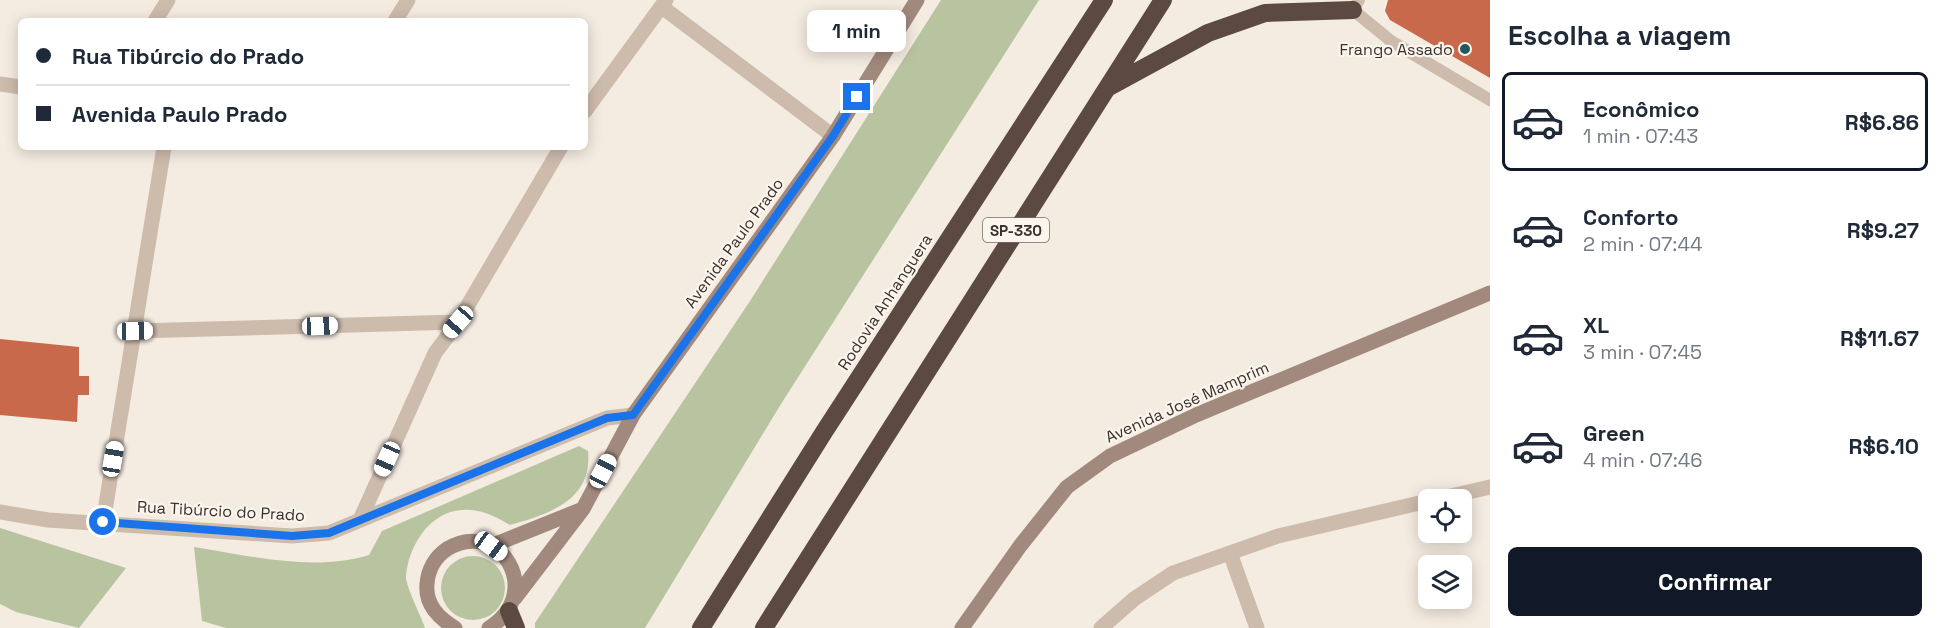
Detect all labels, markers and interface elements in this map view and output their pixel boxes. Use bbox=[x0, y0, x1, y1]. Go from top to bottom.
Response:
callout: 1 min bbox=[808, 10, 906, 52]
text: 1 min bbox=[832, 18, 881, 44]
text: Escolha a viagem bbox=[1508, 18, 1731, 53]
place label: Frango Assado bbox=[1339, 39, 1453, 60]
text: Rua Tibúrcio do Prado bbox=[72, 42, 304, 70]
marker: Frango Assado bbox=[1458, 42, 1472, 56]
route end bbox=[843, 83, 870, 110]
icon: car bbox=[1511, 95, 1565, 149]
text: Econômico bbox=[1583, 95, 1700, 123]
text: Avenida Paulo Prado bbox=[72, 100, 288, 128]
text: R$6.86 bbox=[1845, 108, 1919, 136]
text: 1 min · 07:43 bbox=[1583, 123, 1698, 149]
street label: Avenida Paulo Prado bbox=[680, 174, 788, 312]
icon: car bbox=[1511, 203, 1565, 257]
text: Conforto bbox=[1583, 203, 1678, 231]
text: R$9.27 bbox=[1847, 216, 1919, 244]
road number: SP-330 bbox=[983, 218, 1049, 242]
street label: Rodovia Anhanguera bbox=[833, 230, 937, 374]
text: 2 min · 07:44 bbox=[1583, 231, 1702, 257]
car bbox=[439, 303, 477, 341]
icon: car bbox=[1511, 311, 1565, 365]
text: XL bbox=[1583, 311, 1609, 339]
car bbox=[302, 316, 338, 336]
car bbox=[117, 322, 153, 340]
text: R$11.67 bbox=[1840, 324, 1919, 352]
text: 3 min · 07:45 bbox=[1583, 339, 1702, 365]
street label: Avenida José Mamprim bbox=[1102, 356, 1272, 448]
icon: car bbox=[1511, 419, 1565, 473]
text: Green bbox=[1583, 419, 1645, 447]
text: R$6.10 bbox=[1849, 432, 1919, 460]
car bbox=[371, 439, 403, 479]
car bbox=[101, 440, 125, 478]
text: 4 min · 07:46 bbox=[1583, 447, 1703, 473]
car bbox=[587, 451, 619, 491]
map controls bbox=[1418, 489, 1472, 609]
button: locate bbox=[1418, 489, 1472, 543]
street label: Rua Tibúrcio do Prado bbox=[136, 496, 306, 526]
route start bbox=[89, 508, 116, 535]
car bbox=[471, 528, 511, 564]
button: Confirmar bbox=[1508, 547, 1922, 616]
button: layers bbox=[1418, 555, 1472, 609]

